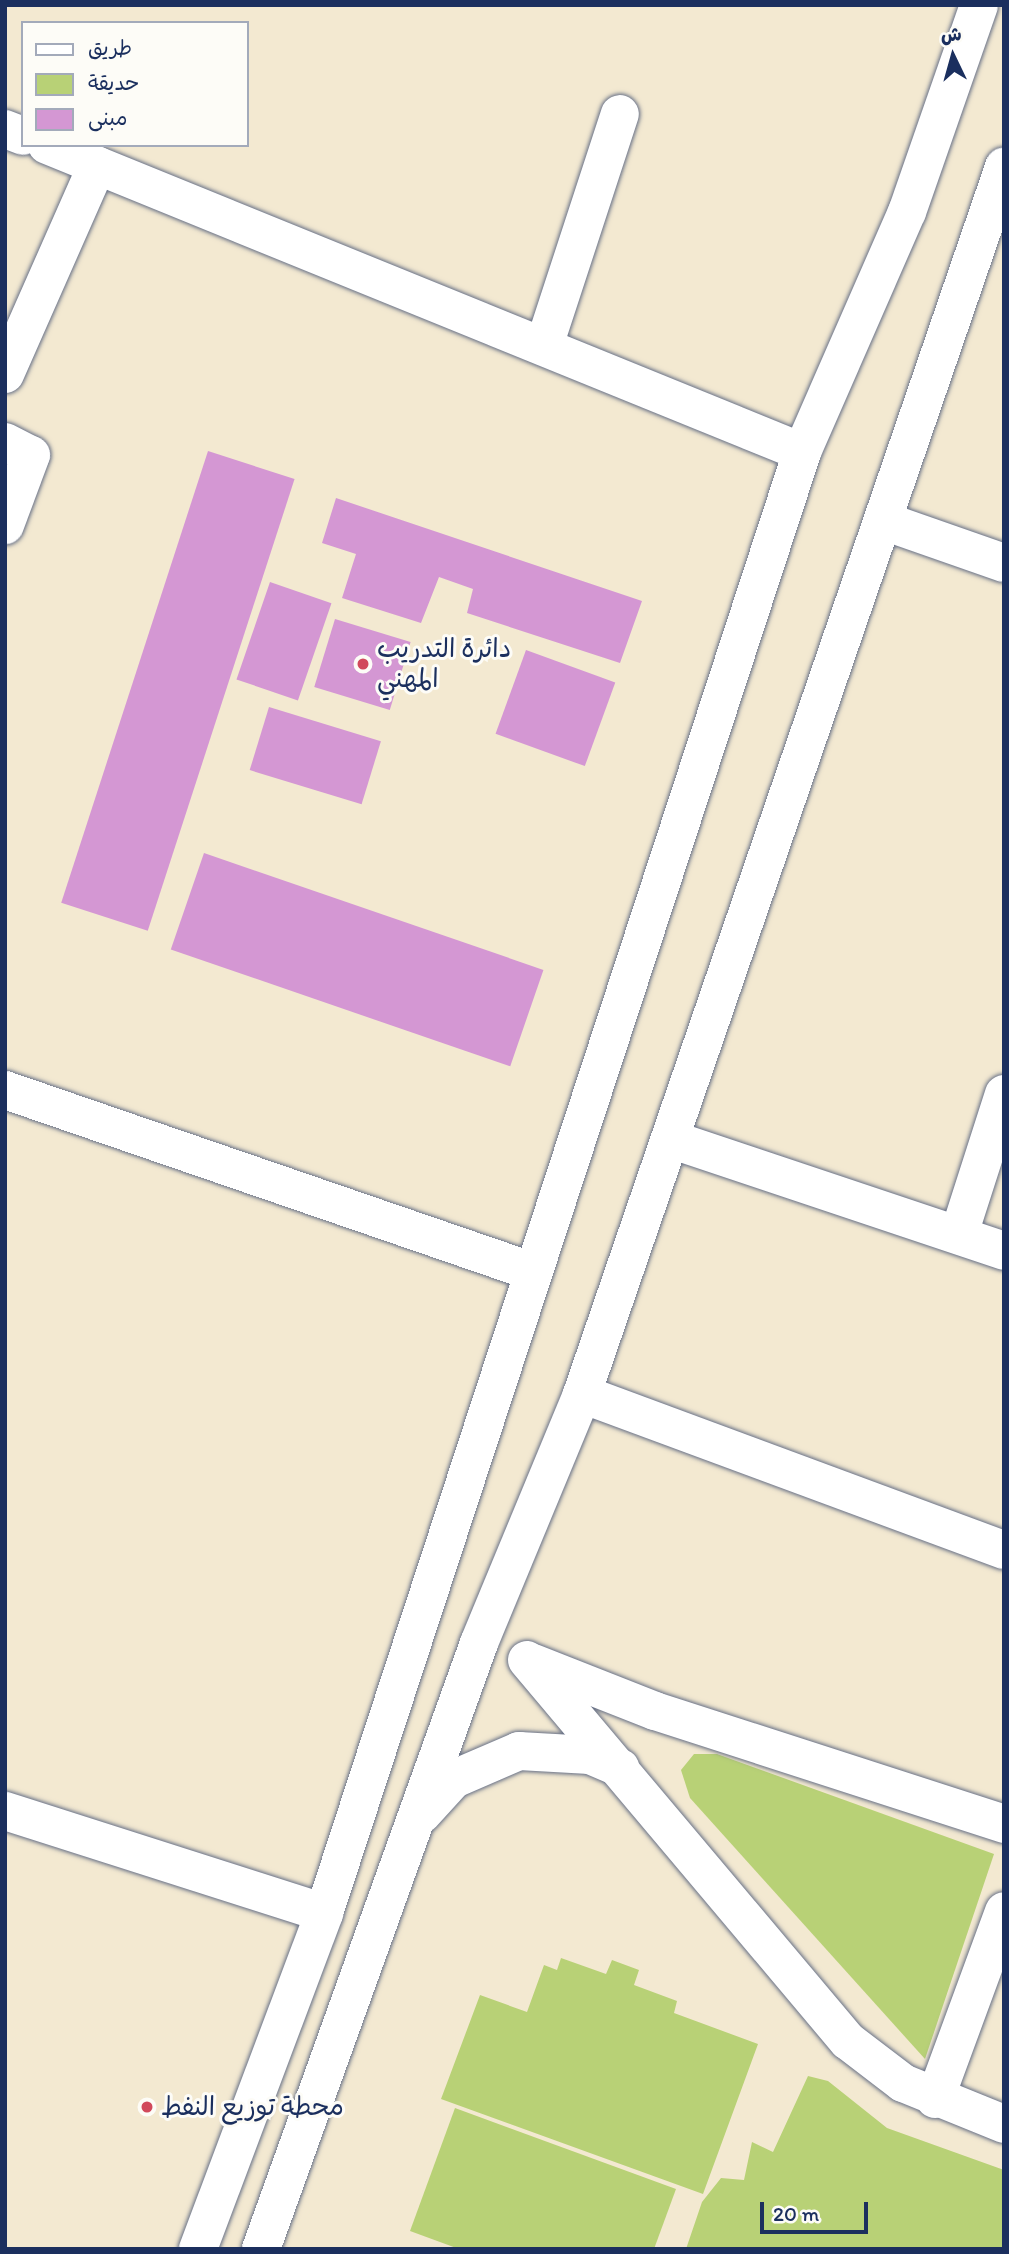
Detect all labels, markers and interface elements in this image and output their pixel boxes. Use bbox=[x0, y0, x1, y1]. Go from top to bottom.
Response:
legend bbox=[21, 21, 248, 147]
north arrow bbox=[918, 21, 988, 91]
text: ش bbox=[940, 22, 963, 47]
text: طريق bbox=[88, 35, 132, 60]
text: حديقة bbox=[88, 70, 139, 95]
text: مبنى bbox=[88, 105, 127, 130]
place label: دائرة التدريب المهني bbox=[377, 633, 511, 694]
marker: دائرة التدريب المهني bbox=[355, 656, 371, 672]
place label: محطة توزيع النفط bbox=[161, 2091, 344, 2123]
marker: محطة توزيع النفط bbox=[139, 2099, 155, 2115]
scale bar bbox=[764, 2188, 872, 2232]
text: 20 m bbox=[773, 2201, 819, 2226]

